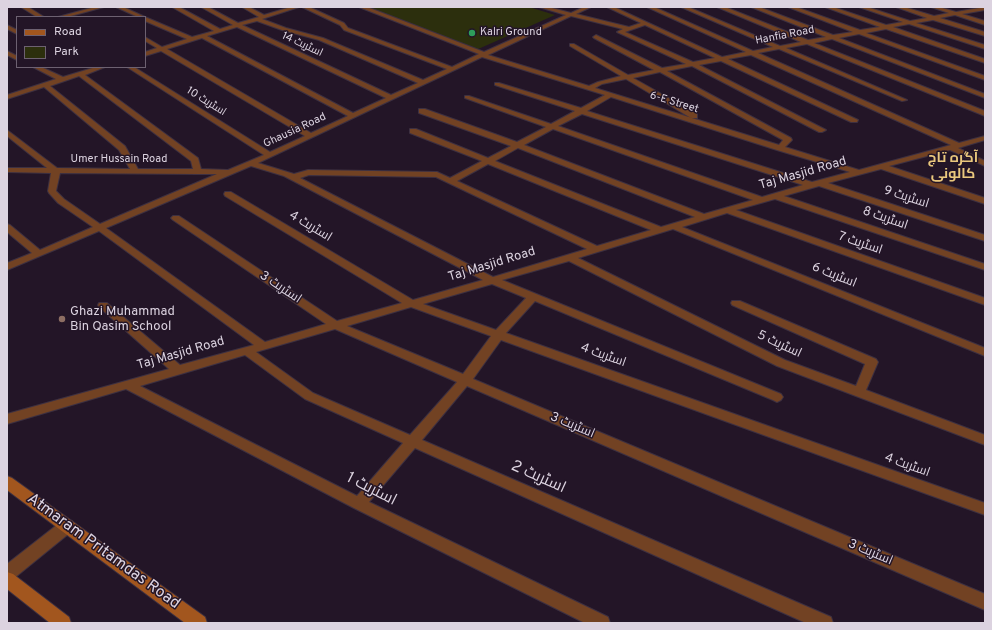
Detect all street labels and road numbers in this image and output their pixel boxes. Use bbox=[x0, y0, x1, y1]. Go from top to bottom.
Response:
street label: Hanfia Road bbox=[754, 24, 816, 48]
street label: اسٹریٹ 14 bbox=[279, 30, 325, 60]
street label: اسٹریٹ 10 bbox=[184, 85, 228, 119]
street label: 6-E Street bbox=[648, 89, 700, 117]
street label: Ghausia Road bbox=[262, 111, 328, 151]
street label: Umer Hussain Road bbox=[71, 153, 167, 167]
street label: Taj Masjid Road bbox=[757, 154, 849, 194]
street label: اسٹریٹ 9 bbox=[881, 183, 931, 213]
street label: اسٹریٹ 8 bbox=[860, 204, 910, 234]
street label: اسٹریٹ 4 bbox=[286, 208, 334, 246]
street label: اسٹریٹ 7 bbox=[836, 229, 884, 259]
street label: Taj Masjid Road bbox=[447, 244, 537, 286]
street label: اسٹریٹ 6 bbox=[809, 260, 859, 292]
street label: اسٹریٹ 3 bbox=[256, 268, 304, 308]
street label: اسٹریٹ 5 bbox=[754, 328, 804, 362]
street label: Taj Masjid Road bbox=[135, 334, 227, 374]
street label: اسٹریٹ 4 bbox=[578, 341, 628, 371]
street label: اسٹریٹ 3 bbox=[547, 410, 597, 442]
street label: اسٹریٹ 4 bbox=[882, 451, 932, 481]
street label: اسٹریٹ 2 bbox=[508, 457, 568, 499]
street label: اسٹریٹ 1 bbox=[343, 469, 399, 511]
street label: Atmaram Pritamdas Road bbox=[23, 490, 183, 614]
street label: اسٹریٹ 3 bbox=[845, 537, 895, 569]

